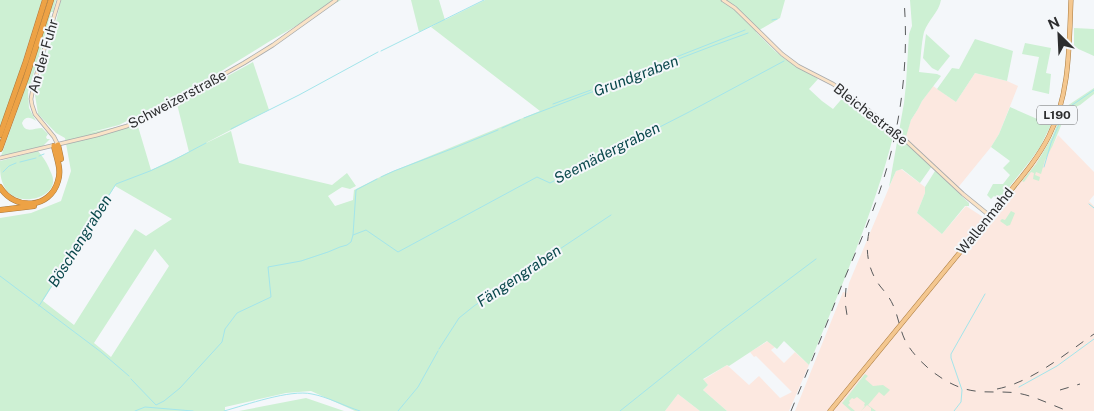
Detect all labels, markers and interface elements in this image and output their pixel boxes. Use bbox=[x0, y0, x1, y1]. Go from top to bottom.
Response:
north arrow bbox=[1034, 10, 1084, 60]
text: N bbox=[1045, 14, 1062, 33]
street label: An der Fuhr bbox=[25, 17, 61, 95]
water label: Grundgraben bbox=[591, 52, 681, 99]
street label: Schweizerstraße bbox=[125, 66, 229, 132]
street label: Bleichestraße bbox=[831, 80, 911, 148]
road number: L190 bbox=[1037, 106, 1077, 124]
water label: Seemädergraben bbox=[551, 119, 663, 187]
street label: Wallenmahd bbox=[953, 185, 1017, 257]
water label: Böschengraben bbox=[44, 192, 115, 290]
water label: Fängengraben bbox=[473, 241, 564, 310]

